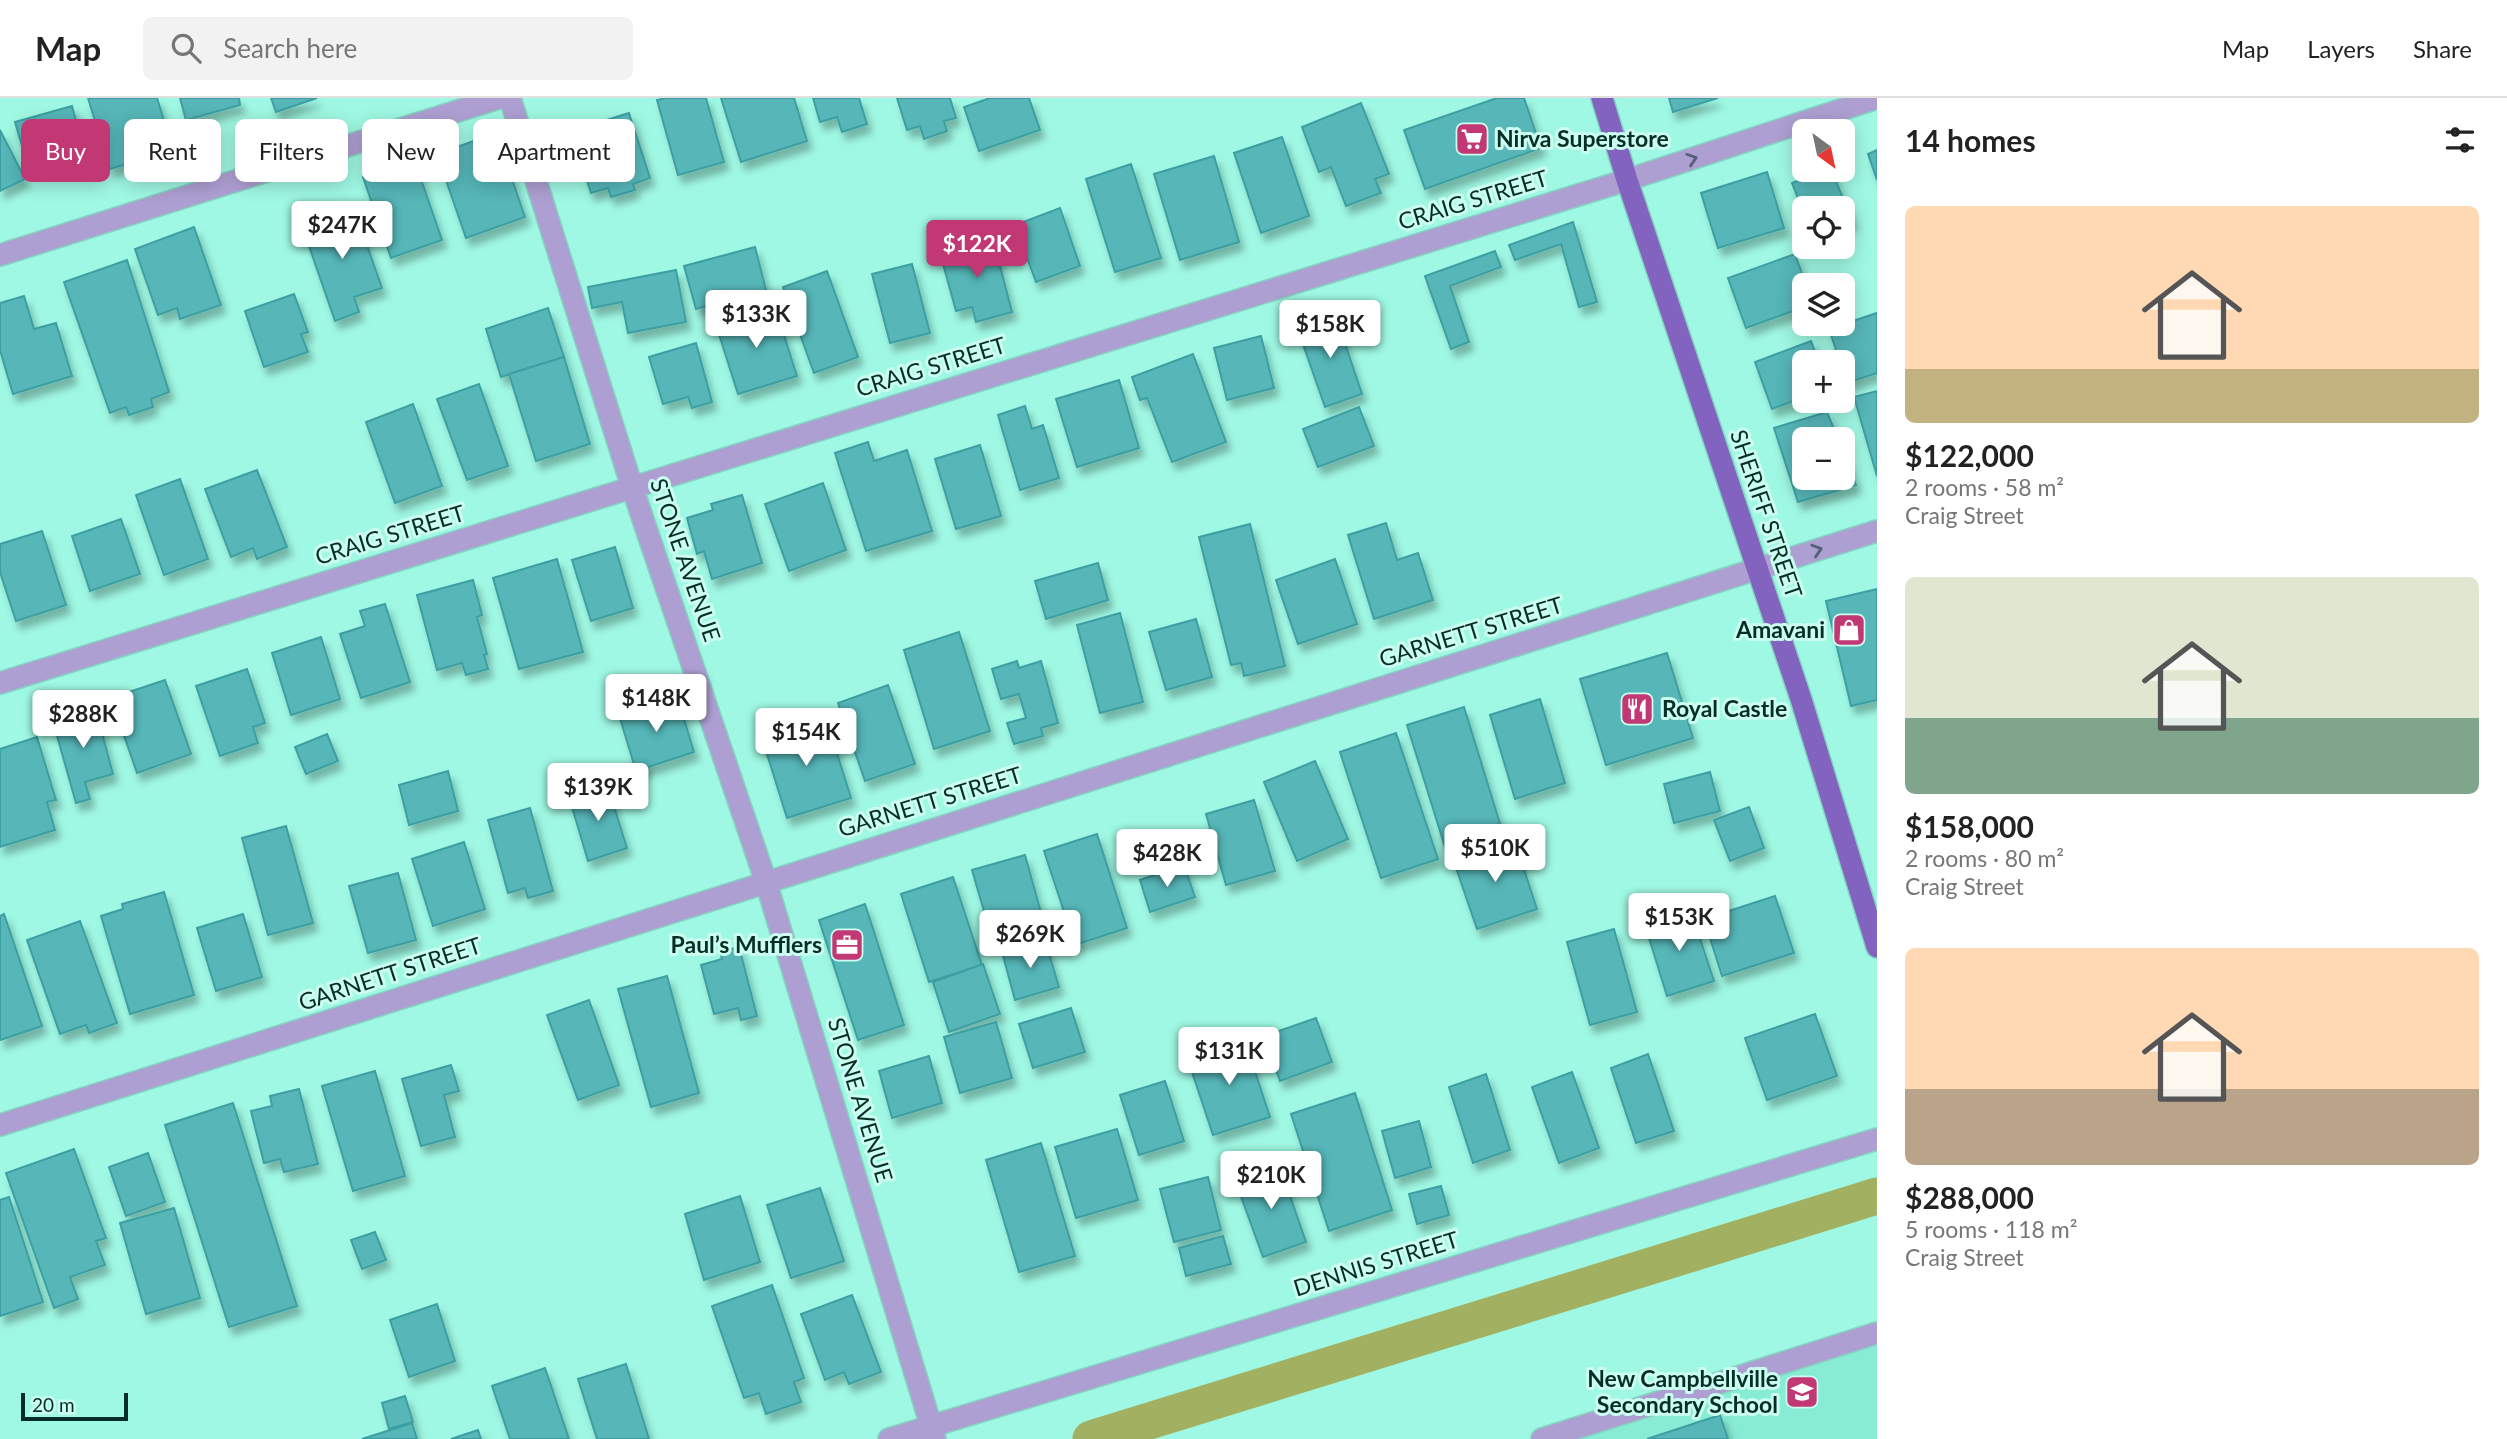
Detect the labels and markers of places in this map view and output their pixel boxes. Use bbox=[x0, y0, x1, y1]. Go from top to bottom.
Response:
supermarket icon: Nirva Superstore bbox=[1453, 120, 1491, 158]
place label: Nirva Superstore bbox=[1496, 124, 1669, 152]
pin: $247K bbox=[293, 202, 391, 261]
pin: $122K bbox=[928, 220, 1026, 280]
pin: $133K bbox=[707, 290, 805, 350]
pin: $158K bbox=[1281, 300, 1379, 360]
shop icon: Amavani bbox=[1830, 611, 1868, 649]
place label: Amavani bbox=[1735, 615, 1825, 643]
pin: $148K bbox=[607, 674, 705, 734]
pin: $288K bbox=[34, 690, 132, 750]
restaurant icon: Royal Castle bbox=[1618, 690, 1656, 728]
place label: Royal Castle bbox=[1662, 694, 1787, 722]
pin: $154K bbox=[757, 708, 855, 768]
pin: $139K bbox=[549, 764, 647, 823]
pin: $510K bbox=[1446, 824, 1544, 884]
pin: $428K bbox=[1118, 830, 1216, 889]
pin: $153K bbox=[1630, 894, 1728, 953]
pin: $269K bbox=[981, 910, 1079, 970]
office icon: Paul’s Mufflers bbox=[828, 926, 866, 964]
place label: Paul’s Mufflers bbox=[671, 930, 822, 958]
pin: $131K bbox=[1180, 1028, 1278, 1087]
pin: $210K bbox=[1222, 1152, 1320, 1211]
place label: New Campbellville Secondary School bbox=[1587, 1364, 1778, 1418]
school or university icon: New Campbellville Secondary School bbox=[1783, 1373, 1821, 1411]

